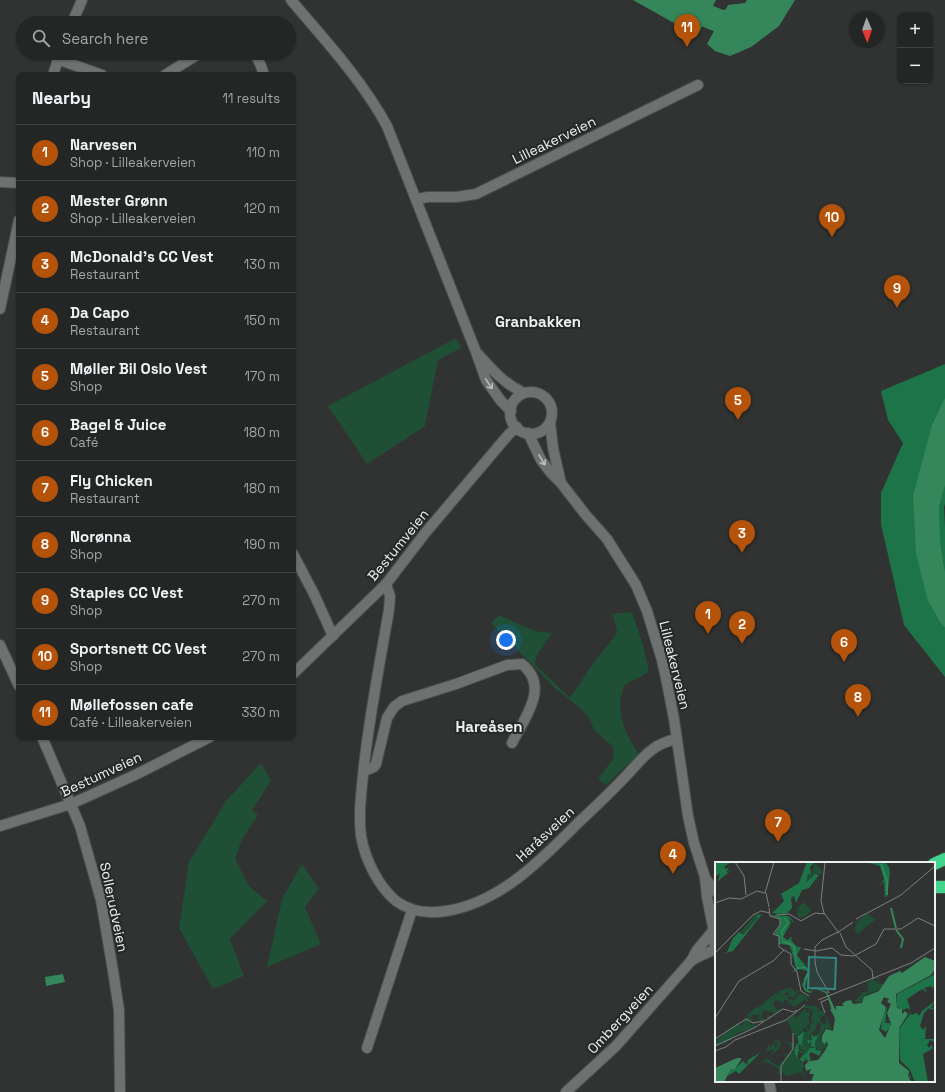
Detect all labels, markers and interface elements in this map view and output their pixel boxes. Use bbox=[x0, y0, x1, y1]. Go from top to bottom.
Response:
north arrow bbox=[849, 12, 885, 48]
map controls bbox=[897, 12, 933, 84]
button: + bbox=[897, 12, 933, 48]
pin: 11 bbox=[674, 14, 700, 47]
search box bbox=[16, 16, 296, 60]
icon: search bbox=[30, 27, 52, 49]
text: Search here bbox=[62, 29, 148, 48]
button: − bbox=[897, 48, 933, 84]
text: Nearby bbox=[32, 87, 91, 109]
text: 11 results bbox=[223, 90, 280, 107]
street label: Lilleakerveien bbox=[509, 112, 599, 168]
text: Narvesen bbox=[70, 135, 137, 154]
text: 1 bbox=[42, 144, 48, 161]
text: 110 m bbox=[246, 144, 280, 161]
text: Shop · Lilleakerveien bbox=[70, 154, 196, 171]
text: Mester Grønn bbox=[70, 191, 168, 210]
text: 2 bbox=[41, 200, 49, 217]
text: 120 m bbox=[244, 200, 280, 217]
pin: 10 bbox=[819, 204, 845, 237]
text: Shop · Lilleakerveien bbox=[70, 210, 196, 227]
text: McDonald's CC Vest bbox=[70, 247, 214, 266]
text: 3 bbox=[41, 256, 49, 273]
text: 130 m bbox=[244, 256, 280, 273]
text: Restaurant bbox=[70, 266, 140, 283]
pin: 9 bbox=[884, 275, 910, 308]
text: Da Capo bbox=[70, 303, 130, 322]
text: 4 bbox=[41, 312, 49, 329]
text: 150 m bbox=[244, 312, 280, 329]
district label: Granbakken bbox=[495, 312, 581, 331]
text: Restaurant bbox=[70, 322, 140, 339]
text: Møller Bil Oslo Vest bbox=[70, 359, 207, 378]
text: 5 bbox=[41, 368, 49, 385]
text: 170 m bbox=[244, 368, 280, 385]
text: Shop bbox=[70, 378, 102, 395]
one-way arrow bbox=[485, 378, 493, 389]
pin: 5 bbox=[725, 387, 751, 420]
text: Bagel & Juice bbox=[70, 415, 167, 434]
text: 6 bbox=[41, 424, 49, 441]
text: 180 m bbox=[244, 424, 280, 441]
text: Café bbox=[70, 434, 99, 451]
one-way arrow bbox=[538, 454, 546, 465]
text: Fly Chicken bbox=[70, 471, 153, 490]
text: 7 bbox=[41, 480, 49, 497]
text: 180 m bbox=[244, 480, 280, 497]
text: Restaurant bbox=[70, 490, 140, 507]
street label: Bestumveien bbox=[363, 505, 433, 585]
pin: 3 bbox=[729, 520, 755, 553]
text: Norønna bbox=[70, 527, 131, 546]
text: 8 bbox=[41, 536, 49, 553]
text: 190 m bbox=[244, 536, 280, 553]
text: Shop bbox=[70, 546, 102, 563]
text: Staples CC Vest bbox=[70, 583, 183, 602]
text: 9 bbox=[41, 592, 49, 609]
text: 270 m bbox=[242, 592, 280, 609]
pin: 1 bbox=[695, 601, 721, 634]
text: Shop bbox=[70, 602, 102, 619]
pin: 2 bbox=[729, 611, 755, 644]
street label: Lilleakerveien bbox=[655, 619, 695, 711]
pin: 6 bbox=[831, 629, 857, 662]
your location bbox=[496, 630, 516, 650]
text: Sportsnett CC Vest bbox=[70, 639, 207, 658]
text: 10 bbox=[38, 648, 52, 665]
text: 270 m bbox=[242, 648, 280, 665]
text: Shop bbox=[70, 658, 102, 675]
pin: 8 bbox=[845, 684, 871, 717]
text: Møllefossen cafe bbox=[70, 695, 194, 714]
text: 11 bbox=[39, 704, 51, 721]
text: 330 m bbox=[241, 704, 280, 721]
text: Café · Lilleakerveien bbox=[70, 714, 192, 731]
district label: Hareåsen bbox=[455, 717, 523, 736]
street label: Bestumveien bbox=[58, 747, 144, 801]
street label: Haråsveien bbox=[512, 802, 578, 866]
pin: 7 bbox=[765, 809, 791, 842]
pin: 4 bbox=[660, 841, 686, 874]
street label: Sollerudveien bbox=[96, 861, 132, 953]
inset map bbox=[715, 862, 935, 1082]
street label: Ombergveien bbox=[583, 980, 657, 1058]

